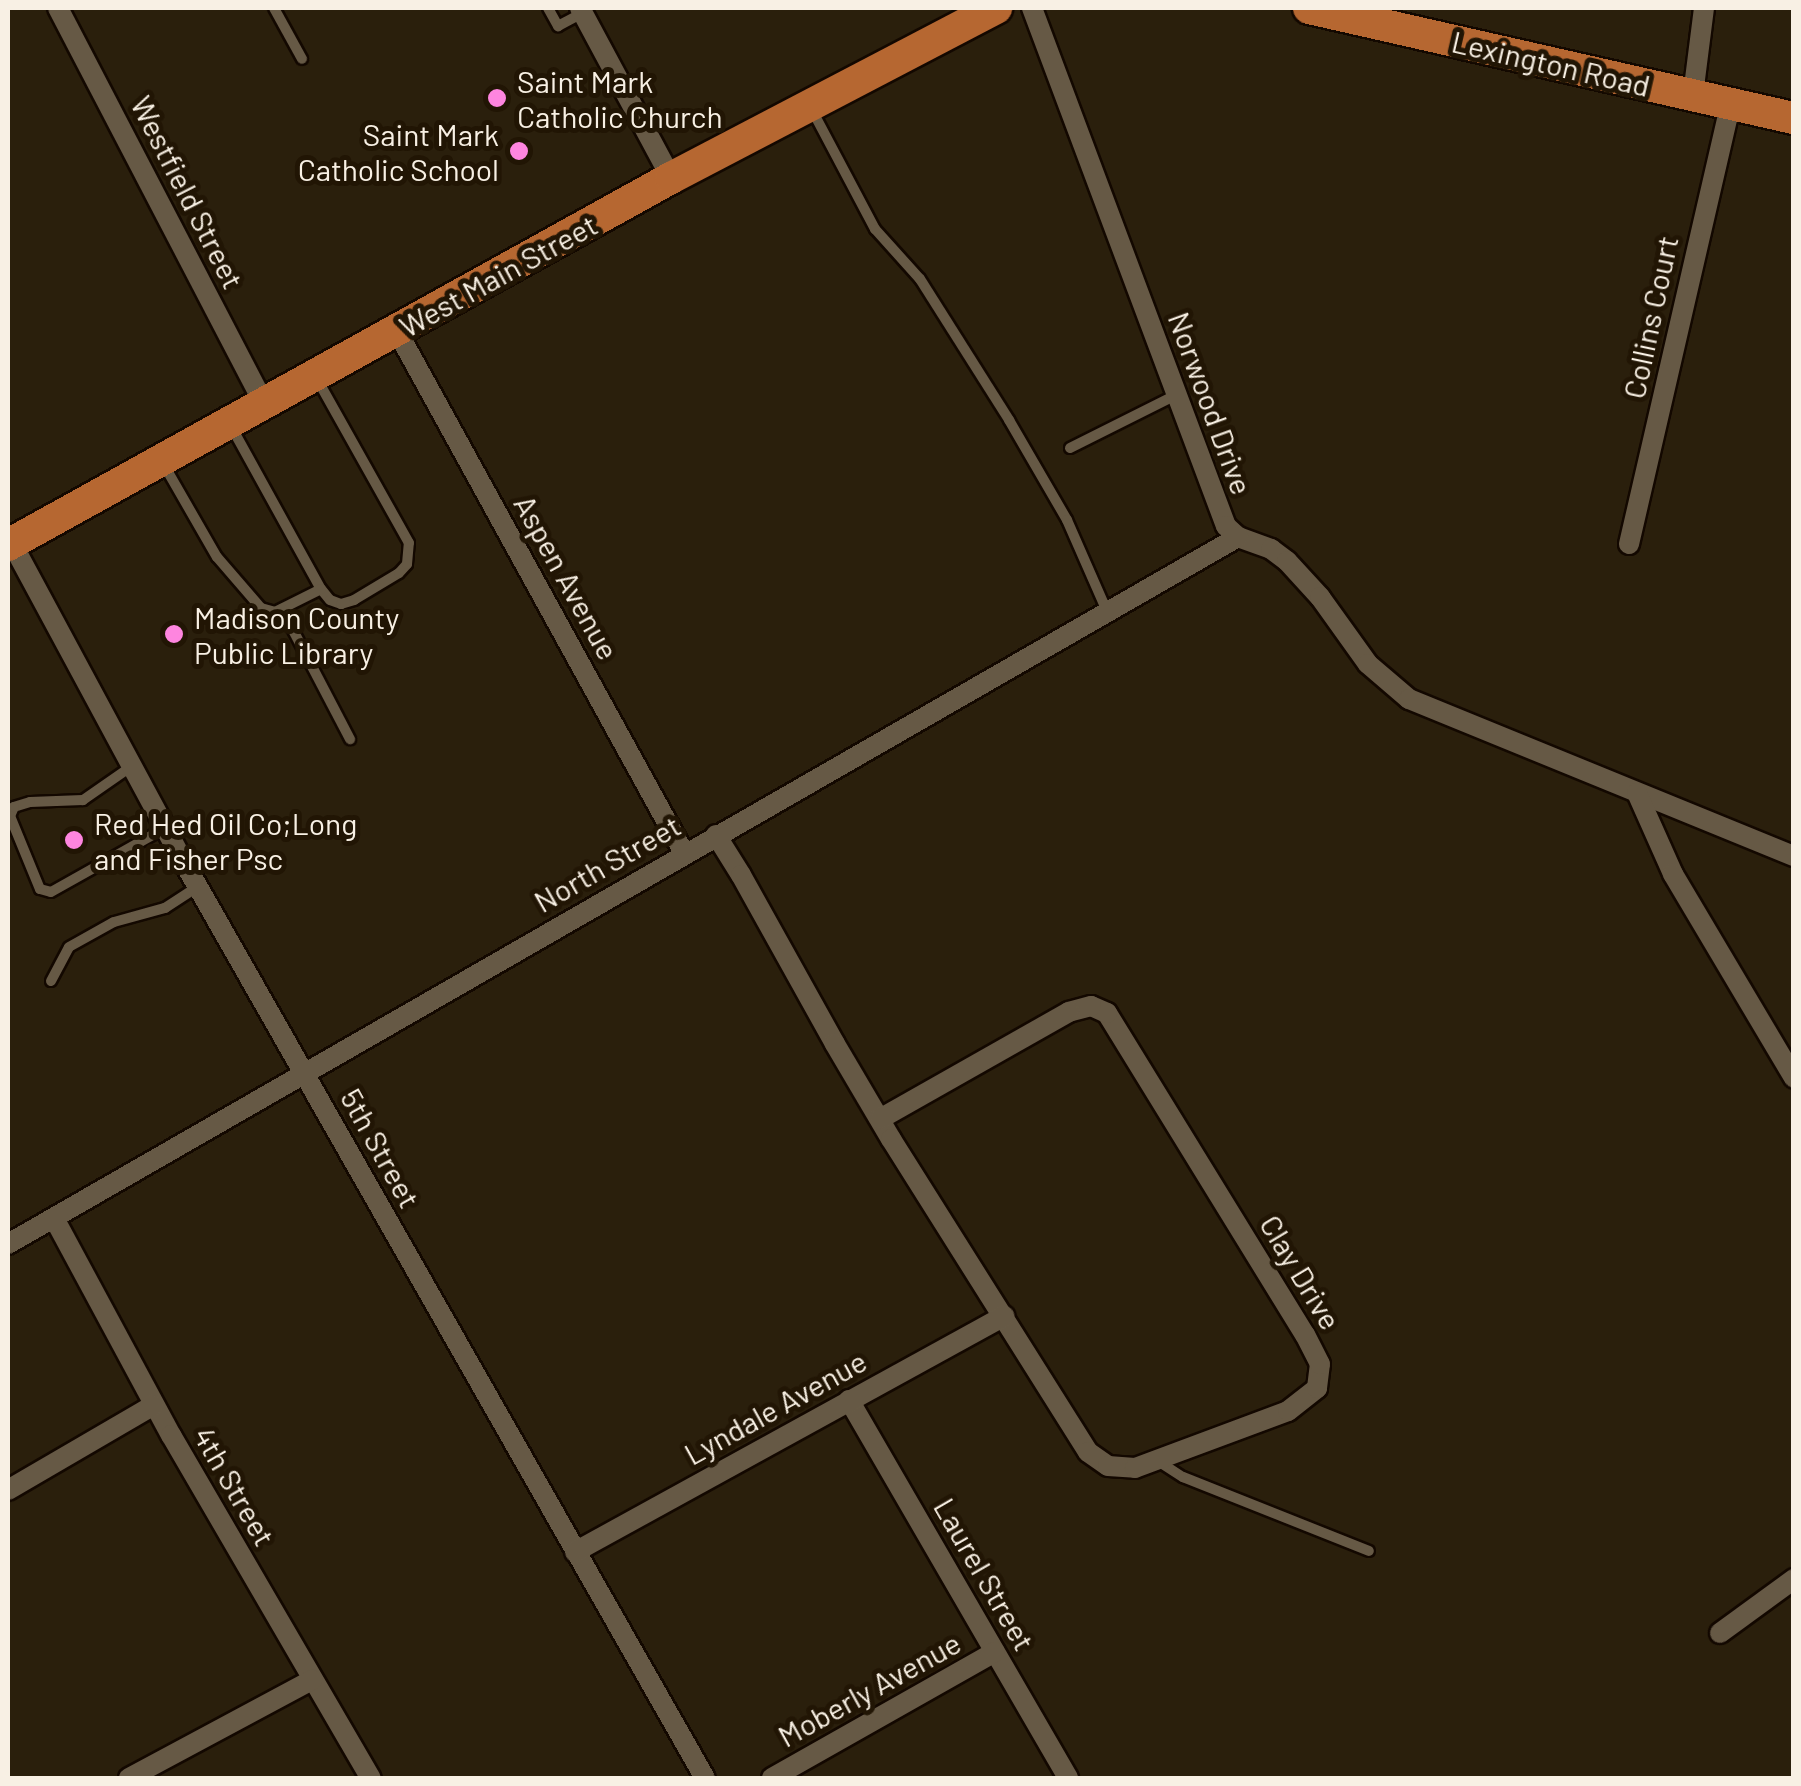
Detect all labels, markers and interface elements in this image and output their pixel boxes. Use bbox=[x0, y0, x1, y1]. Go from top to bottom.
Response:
street label: Lexington Road bbox=[1448, 23, 1654, 103]
place label: Saint Mark Catholic Church bbox=[517, 63, 723, 134]
marker: Saint Mark Catholic Church bbox=[486, 87, 508, 109]
street label: Westfield Street bbox=[124, 90, 252, 294]
place label: Saint Mark Catholic School bbox=[298, 116, 499, 186]
marker: Saint Mark Catholic School bbox=[508, 140, 530, 162]
street label: West Main Street bbox=[393, 206, 603, 344]
street label: Collins Court bbox=[1615, 232, 1685, 402]
street label: Norwood Drive bbox=[1161, 307, 1261, 499]
street label: Aspen Avenue bbox=[507, 488, 627, 666]
place label: Madison County Public Library bbox=[194, 599, 399, 670]
marker: Madison County Public Library bbox=[163, 623, 185, 645]
place label: Red Hed Oil Co;Long and Fisher Psc bbox=[94, 805, 357, 876]
street label: North Street bbox=[527, 807, 687, 919]
marker: Red Hed Oil Co;Long and Fisher Psc bbox=[63, 829, 85, 851]
street label: 5th Street bbox=[334, 1082, 428, 1214]
street label: Clay Drive bbox=[1253, 1208, 1349, 1336]
street label: Lyndale Avenue bbox=[678, 1342, 872, 1472]
street label: 4th Street bbox=[187, 1420, 283, 1552]
street label: Laurel Street bbox=[927, 1491, 1043, 1657]
street label: Moberly Avenue bbox=[772, 1624, 966, 1754]

